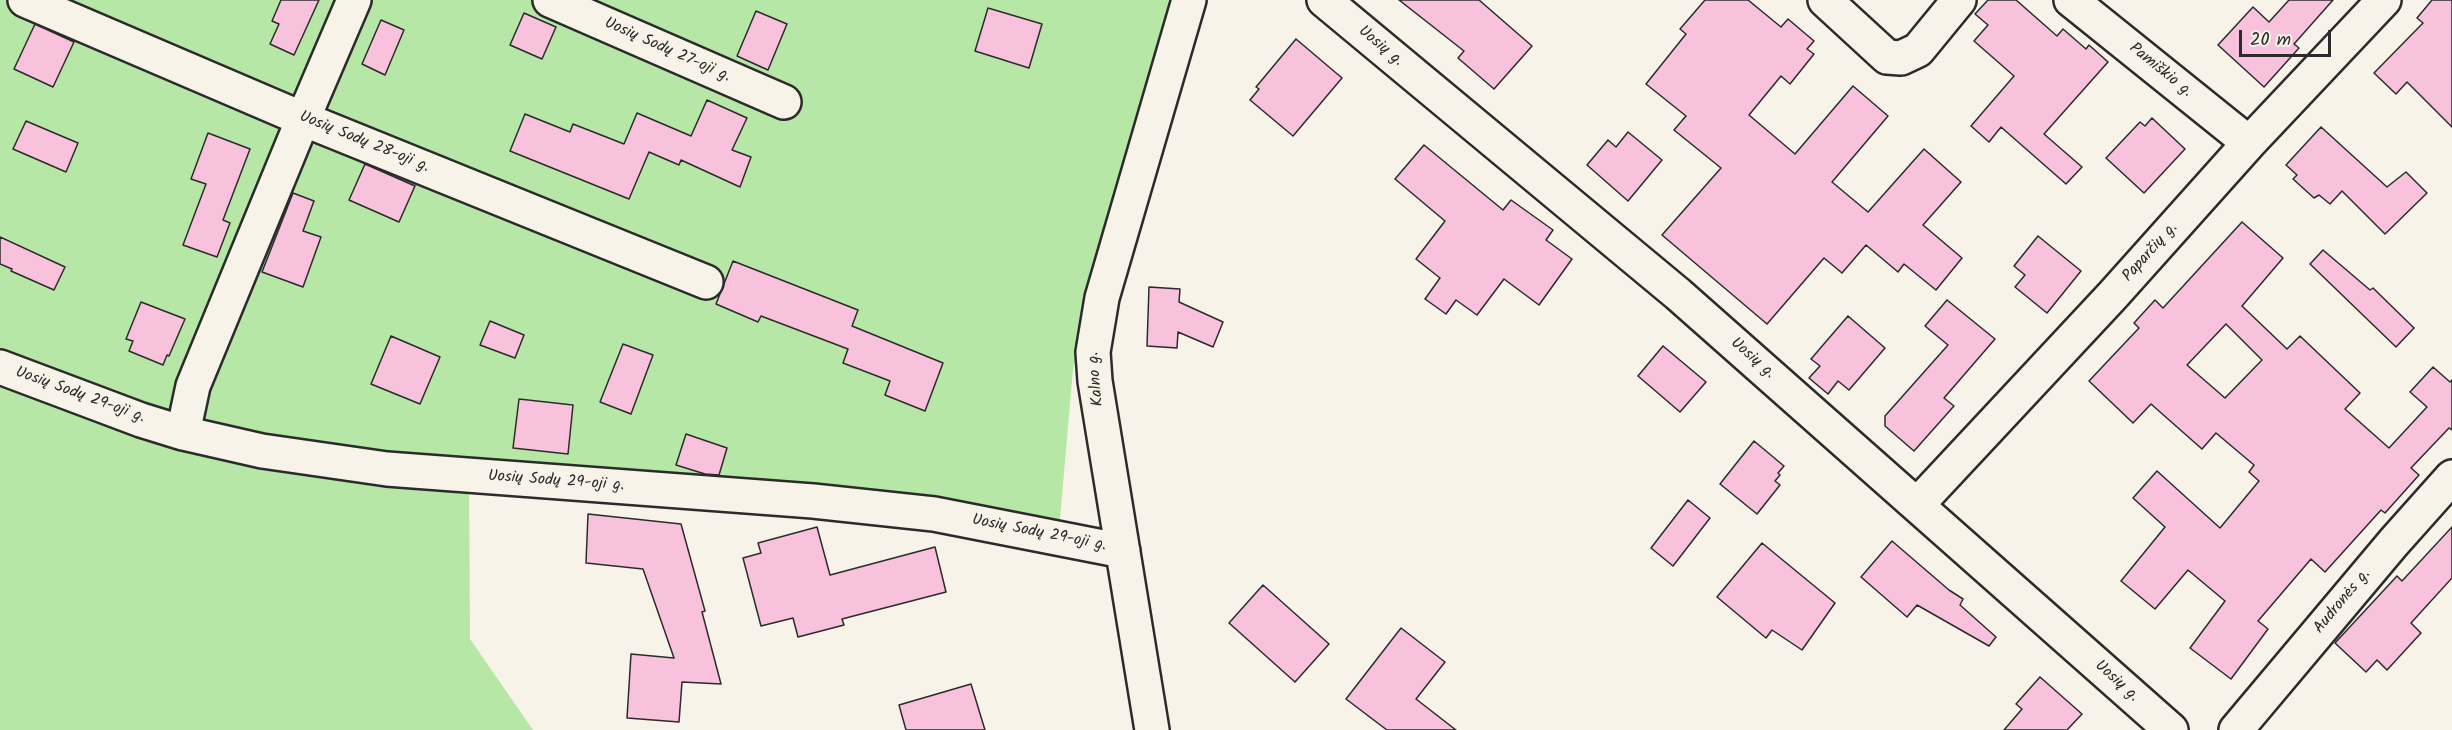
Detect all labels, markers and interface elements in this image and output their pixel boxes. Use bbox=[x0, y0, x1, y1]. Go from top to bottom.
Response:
street label: Uosių Sodų 27-oji g. bbox=[601, 15, 733, 87]
scale bar bbox=[2242, 18, 2334, 56]
street label: Uosių g. bbox=[1354, 23, 1406, 71]
text: 20 m bbox=[2250, 26, 2291, 55]
street label: Pamiškio g. bbox=[2124, 40, 2196, 102]
street label: Uosių Sodų 28-oji g. bbox=[296, 108, 432, 178]
street label: Paparčių g. bbox=[2119, 219, 2183, 287]
street label: Uosių g. bbox=[1726, 334, 1778, 384]
street label: Kalno g. bbox=[1085, 351, 1109, 407]
street label: Uosių Sodų 29-oji g. bbox=[12, 364, 148, 428]
street label: Uosių Sodų 29-oji g. bbox=[487, 468, 625, 496]
street label: Uosių Sodų 29-oji g. bbox=[970, 512, 1108, 556]
street label: Audronės g. bbox=[2311, 566, 2375, 638]
street label: Uosių g. bbox=[2090, 657, 2142, 707]

